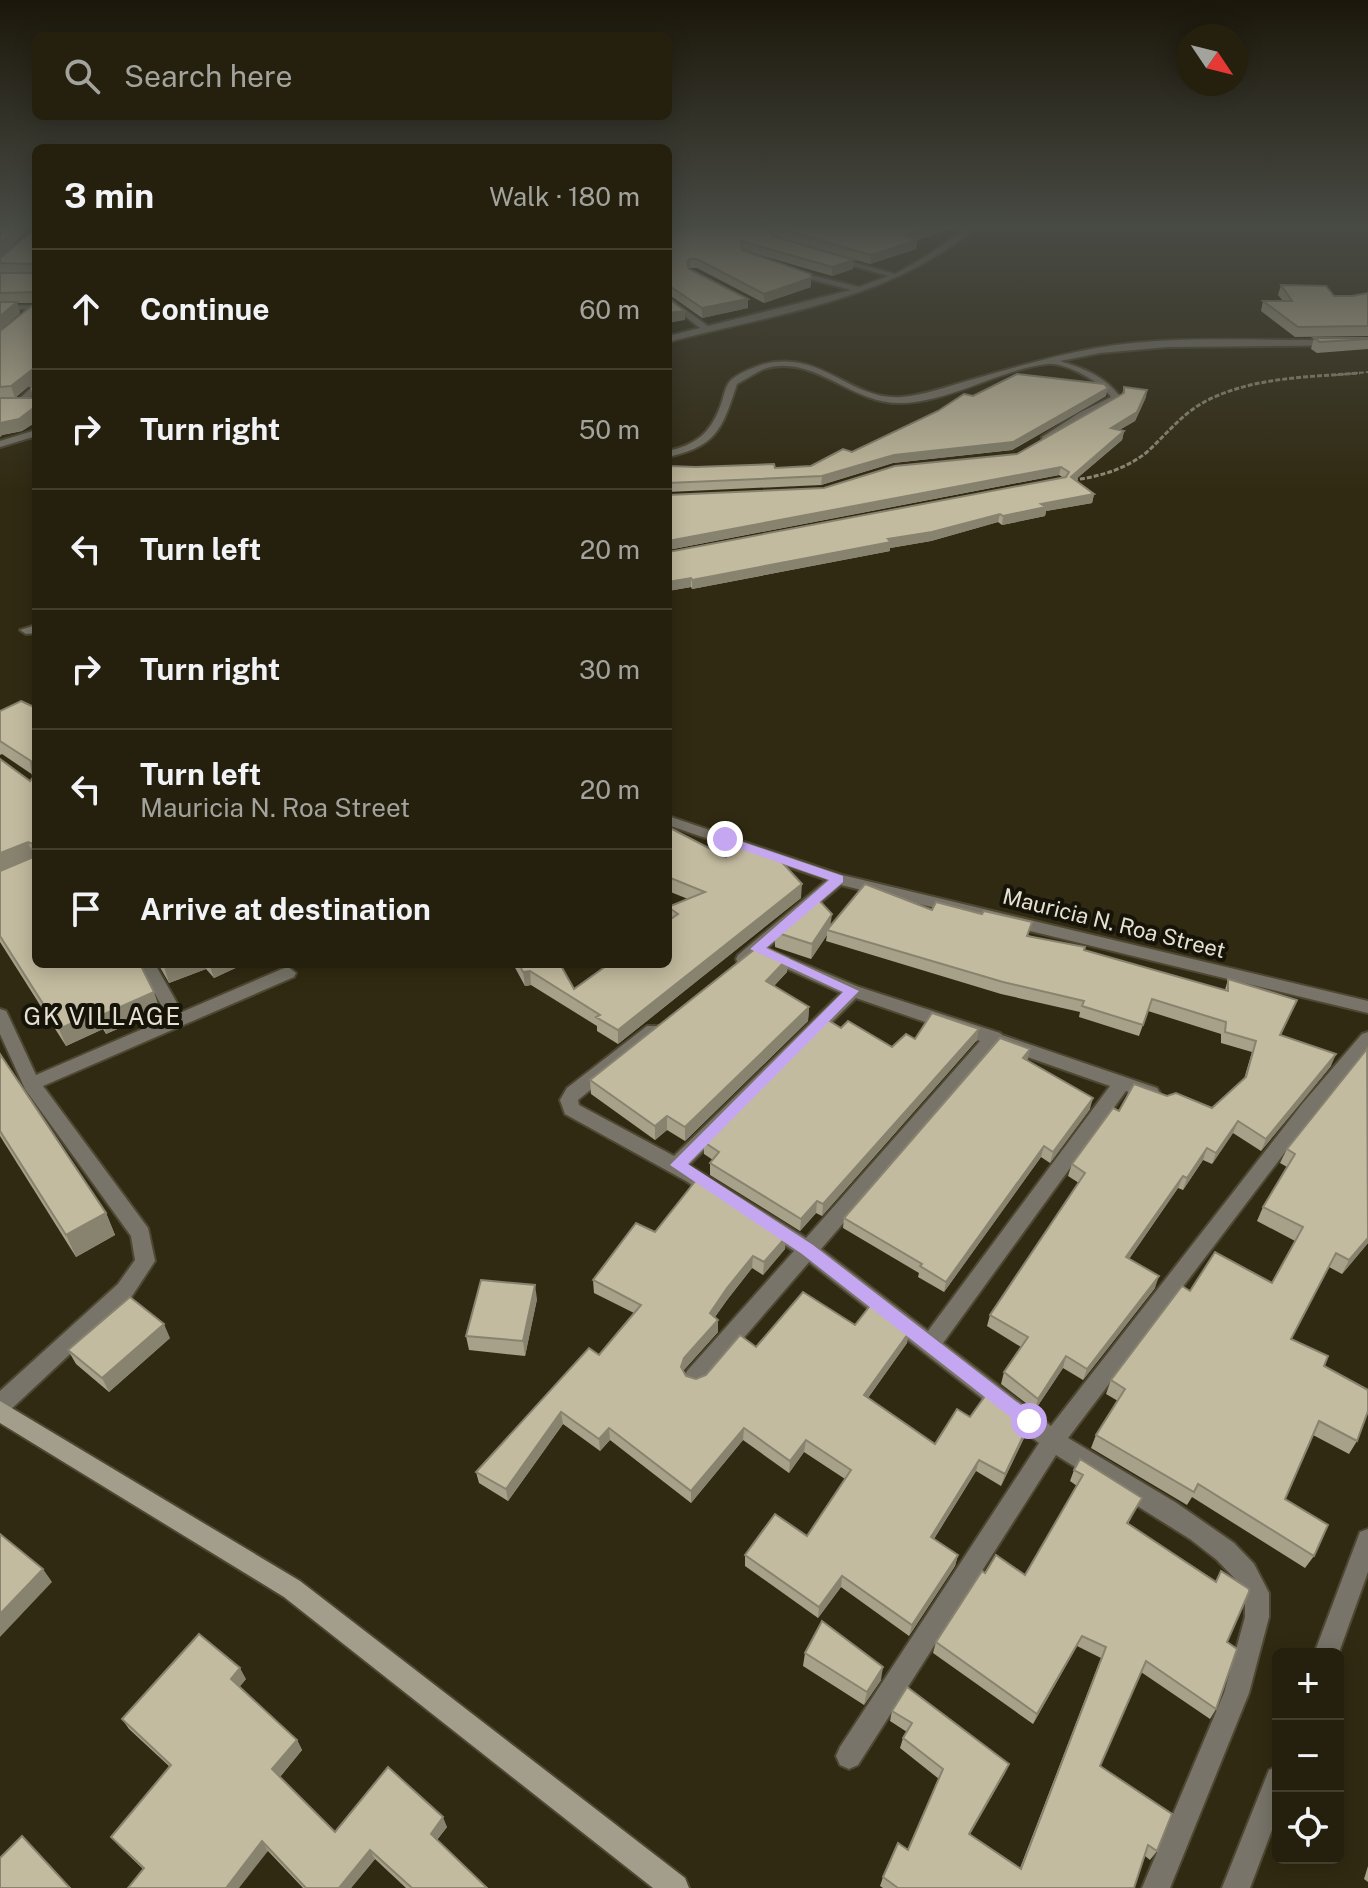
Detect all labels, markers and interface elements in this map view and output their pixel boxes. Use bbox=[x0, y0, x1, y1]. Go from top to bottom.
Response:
north arrow bbox=[1176, 24, 1248, 96]
search box bbox=[32, 32, 672, 120]
icon: search bbox=[60, 54, 104, 98]
text: Search here bbox=[124, 58, 292, 94]
text: 3 min bbox=[64, 176, 154, 216]
text: Walk · 180 m bbox=[489, 181, 640, 212]
icon: ahead bbox=[64, 287, 108, 331]
text: Continue bbox=[140, 291, 270, 327]
text: 60 m bbox=[579, 294, 640, 325]
icon: right bbox=[64, 407, 108, 451]
text: Turn right bbox=[140, 411, 280, 447]
text: 50 m bbox=[579, 414, 640, 445]
icon: left bbox=[64, 527, 108, 571]
text: Turn left bbox=[140, 531, 261, 567]
text: 20 m bbox=[580, 534, 640, 565]
icon: right bbox=[64, 647, 108, 691]
text: Turn right bbox=[140, 651, 280, 687]
text: 30 m bbox=[579, 654, 640, 685]
text: Turn left bbox=[140, 756, 261, 792]
icon: left bbox=[64, 767, 108, 811]
text: 20 m bbox=[580, 774, 640, 805]
text: Mauricia N. Roa Street bbox=[140, 792, 410, 823]
route end bbox=[707, 821, 743, 857]
street label: Mauricia N. Roa Street bbox=[1000, 883, 1228, 963]
icon: arrive bbox=[64, 887, 108, 931]
text: Arrive at destination bbox=[140, 891, 431, 927]
district label: GK VILLAGE bbox=[24, 1002, 182, 1030]
route start bbox=[1011, 1403, 1047, 1439]
map controls bbox=[1272, 1648, 1344, 1864]
button: + bbox=[1272, 1648, 1344, 1720]
button: − bbox=[1272, 1720, 1344, 1792]
button: locate bbox=[1272, 1792, 1344, 1864]

